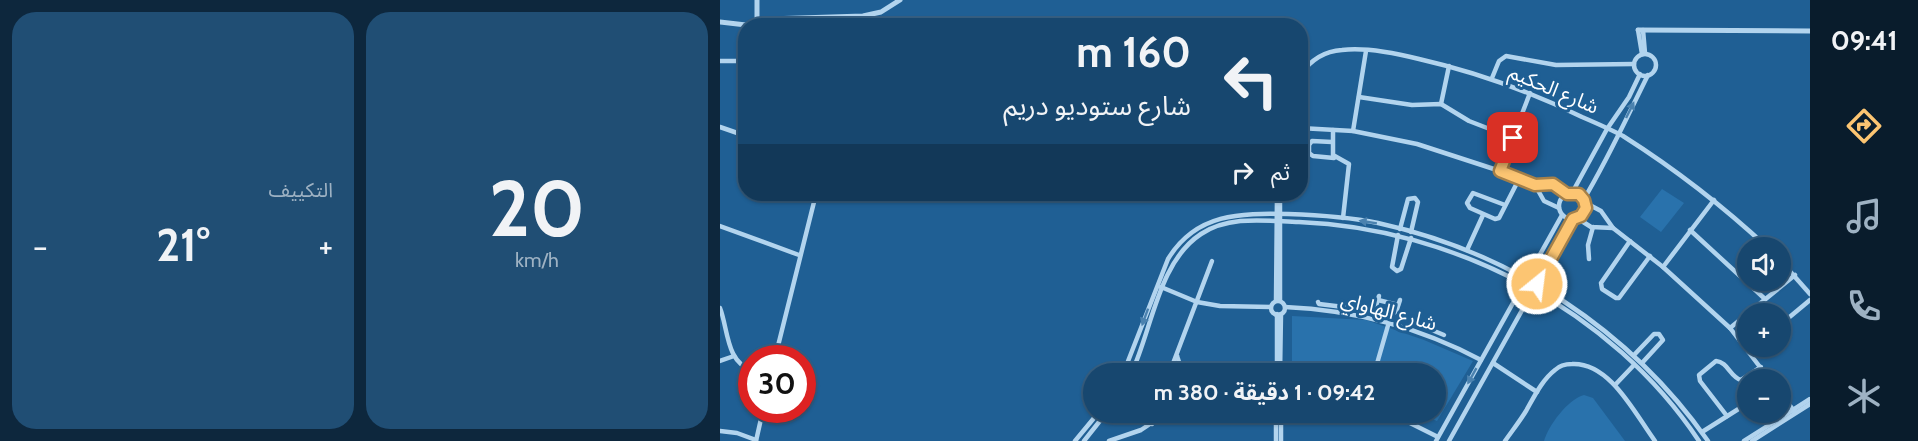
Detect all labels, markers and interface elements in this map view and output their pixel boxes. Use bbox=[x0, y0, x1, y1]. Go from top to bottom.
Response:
text: 09:41 bbox=[1831, 24, 1897, 57]
text: 160 m bbox=[1076, 26, 1191, 78]
icon: left bbox=[1212, 42, 1290, 120]
street label: شارع الحكيم bbox=[1504, 59, 1602, 121]
text: شارع ستوديو دريم bbox=[1003, 89, 1191, 122]
one-way arrow bbox=[1626, 102, 1635, 119]
icon: directions bbox=[1843, 105, 1885, 147]
pin bbox=[1487, 112, 1538, 163]
icon: arrive bbox=[1496, 121, 1529, 154]
icon: right bbox=[1226, 156, 1259, 189]
text: ثم bbox=[1271, 159, 1290, 186]
text: 20 bbox=[489, 161, 585, 256]
text: التكييف bbox=[269, 178, 333, 202]
icon: music bbox=[1843, 195, 1885, 237]
one-way arrow bbox=[1358, 217, 1377, 226]
text: 21° bbox=[156, 218, 210, 272]
text: − bbox=[33, 226, 48, 266]
text: + bbox=[318, 226, 333, 266]
map controls bbox=[1737, 237, 1791, 423]
button: sound bbox=[1737, 237, 1791, 291]
text: km/h bbox=[515, 248, 559, 272]
position arrow bbox=[1505, 252, 1569, 316]
icon: phone bbox=[1843, 285, 1885, 327]
street label: شارع الهاواي bbox=[1337, 287, 1440, 339]
button: + bbox=[1737, 303, 1791, 357]
one-way arrow bbox=[1139, 308, 1149, 326]
speed limit sign: 30 bbox=[738, 345, 816, 423]
one-way arrow bbox=[1467, 368, 1478, 384]
button: − bbox=[1737, 369, 1791, 423]
icon: climate bbox=[1843, 375, 1885, 417]
text: 09:42 · 1 دقيقة · 380 m bbox=[1154, 379, 1375, 406]

